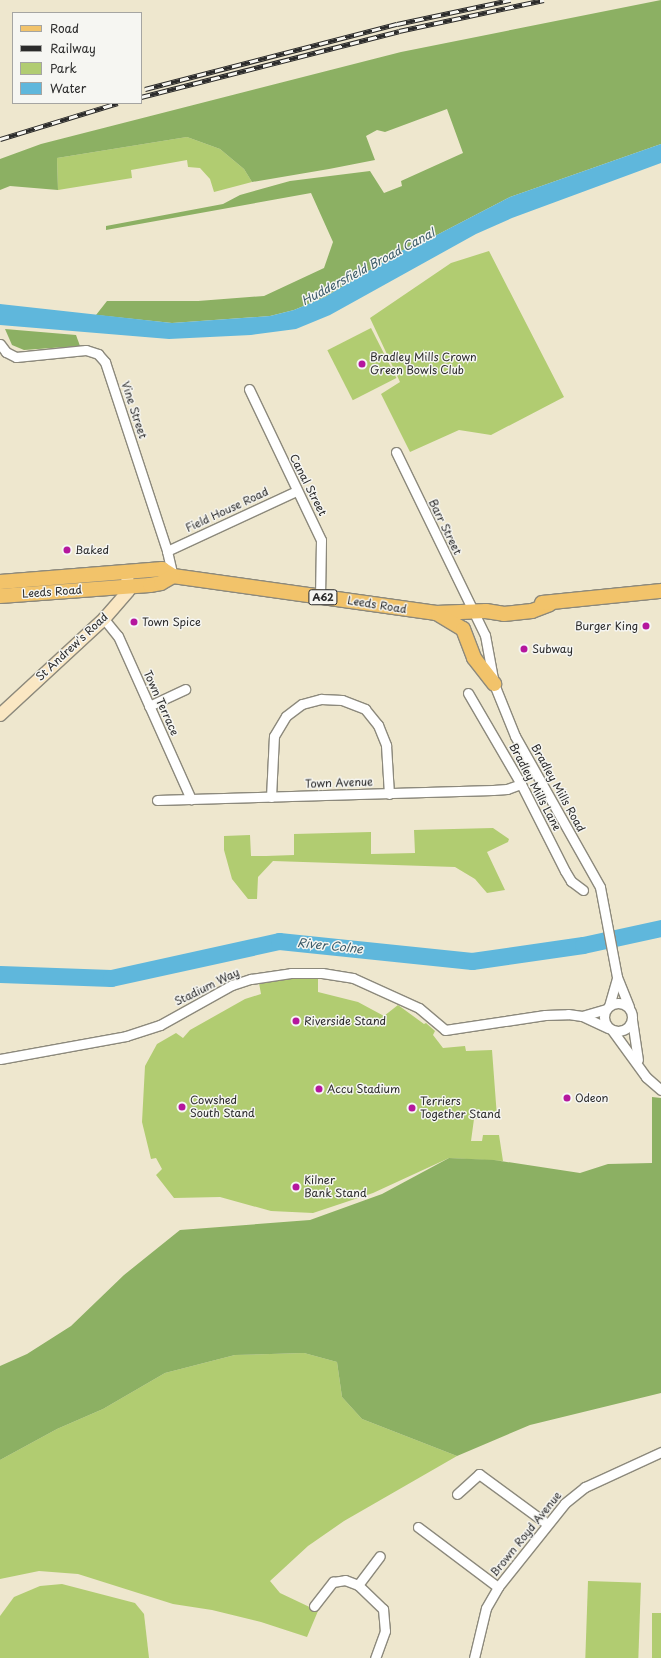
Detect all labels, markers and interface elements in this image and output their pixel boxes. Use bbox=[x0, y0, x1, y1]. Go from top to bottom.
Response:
legend bbox=[12, 12, 142, 104]
text: Road bbox=[50, 19, 79, 37]
text: Railway bbox=[50, 39, 96, 57]
text: Park bbox=[50, 59, 77, 77]
text: Water bbox=[50, 79, 86, 97]
water label: Huddersfield Broad Canal bbox=[299, 226, 437, 308]
place label: Bradley Mills Crown Green Bowls Club bbox=[370, 351, 477, 377]
marker: Bradley Mills Crown Green Bowls Club bbox=[357, 359, 367, 369]
street label: Vine Street bbox=[119, 380, 149, 440]
street label: Canal Street bbox=[287, 452, 329, 518]
street label: Field House Road bbox=[183, 485, 271, 535]
street label: Barr Street bbox=[426, 497, 464, 557]
place label: Baked bbox=[75, 543, 109, 557]
marker: Baked bbox=[62, 545, 72, 555]
street label: Leeds Road bbox=[22, 583, 82, 601]
road number: A62 bbox=[308, 589, 338, 605]
street label: Leeds Road bbox=[347, 594, 407, 616]
street label: St Andrew's Road bbox=[33, 610, 111, 684]
place label: Town Spice bbox=[142, 615, 200, 629]
marker: Town Spice bbox=[129, 617, 139, 627]
place label: Burger King bbox=[575, 619, 638, 633]
marker: Burger King bbox=[641, 621, 651, 631]
place label: Subway bbox=[532, 642, 573, 656]
marker: Subway bbox=[519, 644, 529, 654]
street label: Town Terrace bbox=[141, 668, 181, 738]
street label: Bradley Mills Lane bbox=[506, 741, 564, 833]
street label: Bradley Mills Road bbox=[528, 741, 588, 835]
street label: Town Avenue bbox=[305, 775, 373, 791]
water label: River Colne bbox=[296, 935, 364, 957]
street label: Stadium Way bbox=[172, 966, 242, 1008]
place label: Riverside Stand bbox=[304, 1014, 386, 1028]
marker: Riverside Stand bbox=[291, 1016, 301, 1026]
place label: Accu Stadium bbox=[327, 1082, 400, 1096]
marker: Accu Stadium bbox=[314, 1084, 324, 1094]
place label: Odeon bbox=[575, 1091, 608, 1105]
marker: Odeon bbox=[562, 1093, 572, 1103]
place label: Cowshed South Stand bbox=[190, 1094, 255, 1120]
place label: Terriers Together Stand bbox=[420, 1095, 501, 1121]
marker: Cowshed South Stand bbox=[177, 1102, 187, 1112]
marker: Terriers Together Stand bbox=[407, 1103, 417, 1113]
place label: Kilner Bank Stand bbox=[304, 1174, 367, 1200]
marker: Kilner Bank Stand bbox=[291, 1182, 301, 1192]
street label: Brown Royd Avenue bbox=[488, 1489, 564, 1579]

